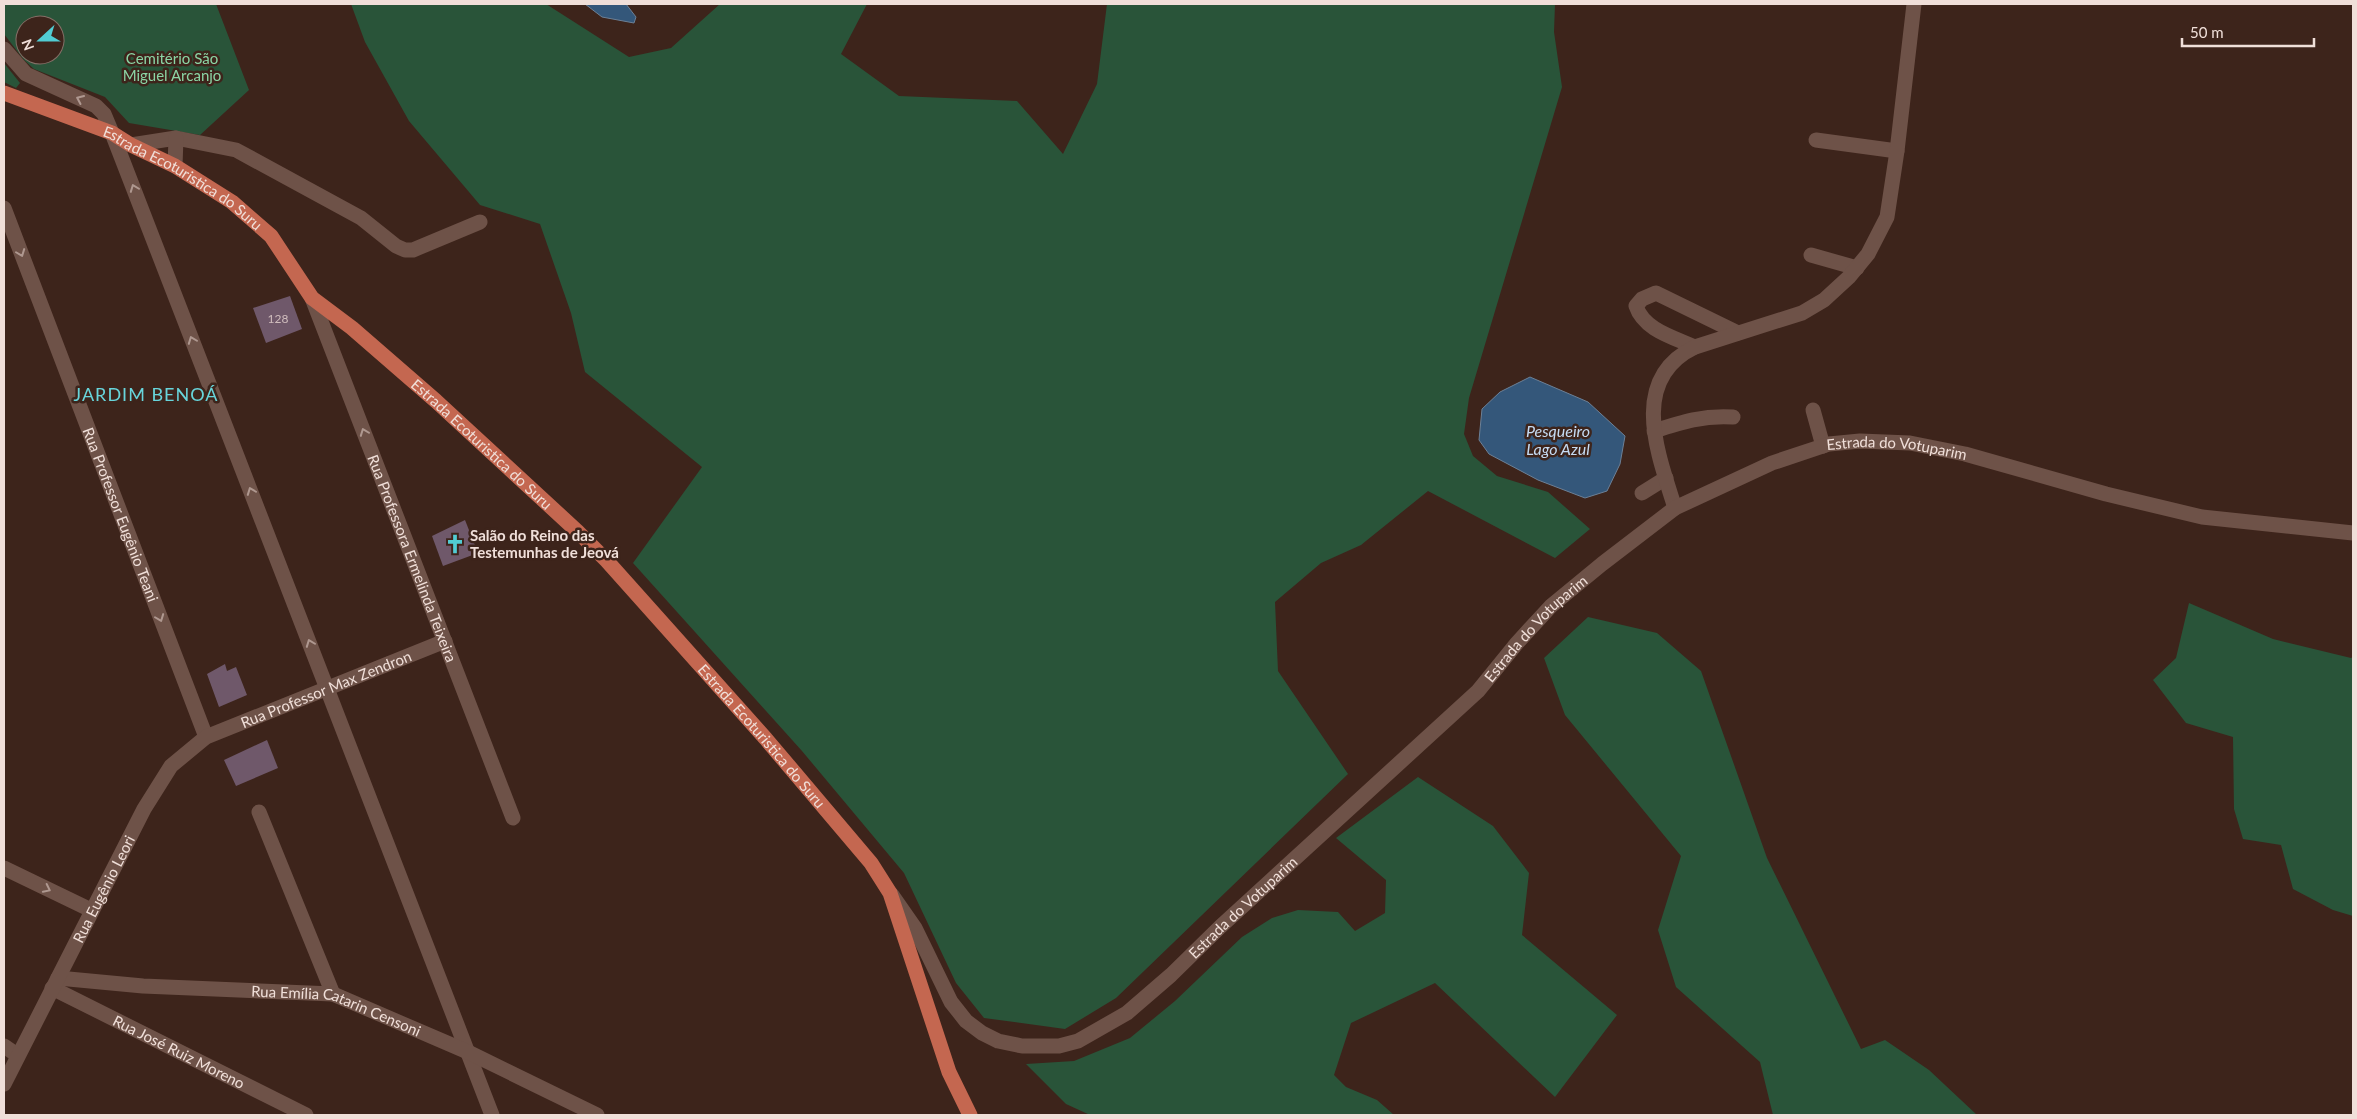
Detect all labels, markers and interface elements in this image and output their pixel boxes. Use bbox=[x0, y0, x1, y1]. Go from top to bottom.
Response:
north arrow bbox=[15, 15, 65, 65]
scale bar bbox=[2182, 15, 2314, 47]
text: 50 m bbox=[2190, 23, 2224, 41]
text: N bbox=[18, 37, 37, 53]
park label: Cemitério São Miguel Arcanjo bbox=[123, 49, 221, 84]
one-way arrow bbox=[76, 94, 85, 105]
street label: Estrada Ecoturistica do Suru bbox=[101, 122, 266, 233]
one-way arrow bbox=[130, 184, 140, 193]
one-way arrow bbox=[15, 249, 25, 257]
house number: 128 bbox=[268, 311, 288, 326]
one-way arrow bbox=[188, 336, 198, 345]
street label: Estrada Ecoturistica do Suru bbox=[408, 375, 556, 513]
district label: JARDIM BENOÁ bbox=[74, 383, 218, 405]
water label: Pesqueiro Lago Azul bbox=[1526, 421, 1590, 458]
street label: Rua Professor Eugênio Teani bbox=[80, 425, 162, 604]
one-way arrow bbox=[360, 429, 370, 437]
street label: Estrada do Votuparim bbox=[1826, 432, 1969, 463]
street label: Rua Professora Ermelinda Teixeira bbox=[364, 452, 461, 665]
one-way arrow bbox=[247, 487, 257, 496]
place label: Salão do Reino das Testemunhas de Jeová bbox=[470, 526, 619, 561]
church icon: Salão do Reino das Testemunhas de Jeová bbox=[444, 533, 466, 555]
street label: Estrada do Votuparim bbox=[1480, 571, 1591, 685]
one-way arrow bbox=[154, 613, 164, 622]
one-way arrow bbox=[305, 639, 316, 648]
street label: Rua Professor Max Zendron bbox=[238, 646, 414, 731]
street label: Estrada Ecoturistica do Suru bbox=[694, 660, 829, 811]
street label: Rua Eugênio Leori bbox=[69, 832, 138, 946]
street label: Estrada do Votuparim bbox=[1185, 852, 1301, 962]
one-way arrow bbox=[42, 883, 51, 893]
street label: Rua Emília Catarin Censoni bbox=[251, 982, 424, 1040]
street label: Rua José Ruiz Moreno bbox=[110, 1011, 248, 1092]

